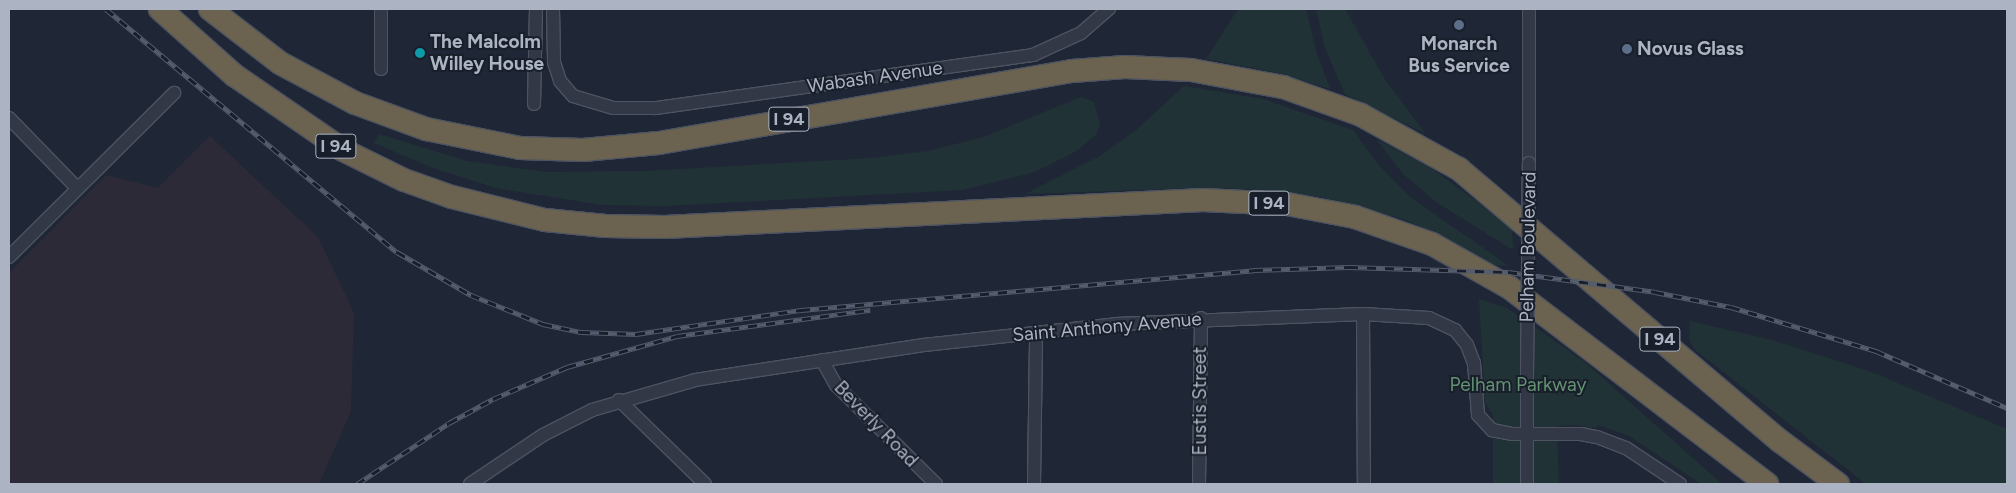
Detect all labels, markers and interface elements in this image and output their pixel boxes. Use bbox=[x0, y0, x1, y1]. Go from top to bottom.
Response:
marker: Monarch Bus Service bbox=[1453, 19, 1465, 31]
place label: The Malcolm Willey House bbox=[430, 31, 544, 75]
place label: Monarch Bus Service bbox=[1408, 33, 1510, 77]
place label: Novus Glass bbox=[1637, 38, 1744, 60]
marker: Novus Glass bbox=[1621, 43, 1633, 55]
marker: The Malcolm Willey House bbox=[414, 47, 426, 59]
street label: Wabash Avenue bbox=[806, 56, 944, 98]
road number: I 94 bbox=[768, 104, 810, 134]
road number: I 94 bbox=[315, 130, 357, 162]
street label: Pelham Boulevard bbox=[1515, 171, 1541, 323]
road number: I 94 bbox=[1248, 188, 1290, 218]
street label: Saint Anthony Avenue bbox=[1011, 307, 1203, 347]
road number: I 94 bbox=[1639, 324, 1681, 354]
street label: Eustis Street bbox=[1189, 346, 1211, 456]
park label: Pelham Parkway bbox=[1450, 374, 1586, 396]
street label: Beverly Road bbox=[829, 376, 923, 472]

